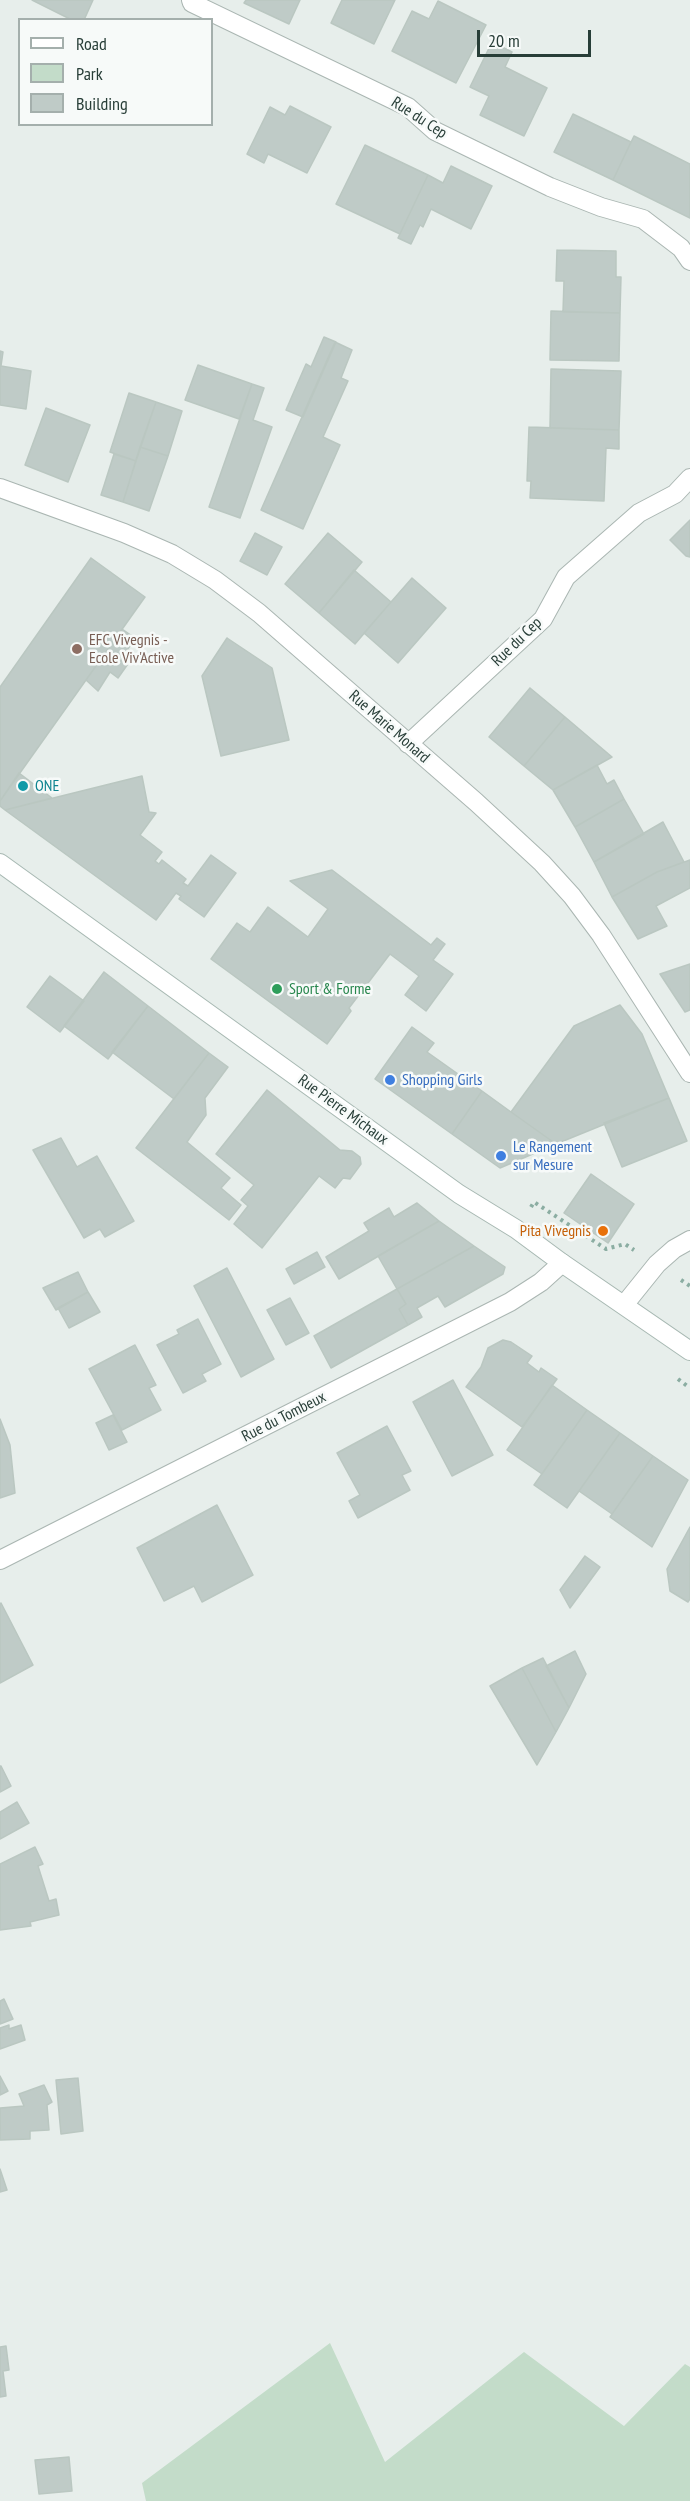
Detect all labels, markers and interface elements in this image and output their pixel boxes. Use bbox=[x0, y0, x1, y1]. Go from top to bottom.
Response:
legend bbox=[18, 18, 213, 126]
scale bar bbox=[480, 18, 594, 56]
text: 20 m bbox=[488, 29, 520, 52]
text: Road bbox=[76, 32, 107, 55]
text: Park bbox=[76, 62, 103, 85]
text: Building bbox=[76, 92, 128, 115]
street label: Rue du Cep bbox=[388, 93, 450, 143]
street label: Rue du Cep bbox=[488, 613, 546, 671]
place label: EFC Vivegnis - Ecole Viv'Active bbox=[89, 630, 174, 668]
marker: EFC Vivegnis - Ecole Viv'Active bbox=[70, 642, 84, 656]
street label: Rue Marie Monard bbox=[345, 687, 433, 767]
place label: ONE bbox=[35, 776, 59, 796]
marker: ONE bbox=[16, 779, 30, 793]
place label: Sport & Forme bbox=[289, 979, 371, 999]
marker: Sport & Forme bbox=[270, 982, 284, 996]
place label: Shopping Girls bbox=[402, 1070, 482, 1090]
street label: Rue Pierre Michaux bbox=[294, 1071, 392, 1149]
marker: Shopping Girls bbox=[383, 1073, 397, 1087]
place label: Le Rangement sur Mesure bbox=[513, 1137, 592, 1175]
marker: Le Rangement sur Mesure bbox=[494, 1149, 508, 1163]
place label: Pita Vivegnis bbox=[520, 1221, 591, 1241]
marker: Pita Vivegnis bbox=[596, 1224, 610, 1238]
street label: Rue du Tombeux bbox=[239, 1388, 329, 1446]

